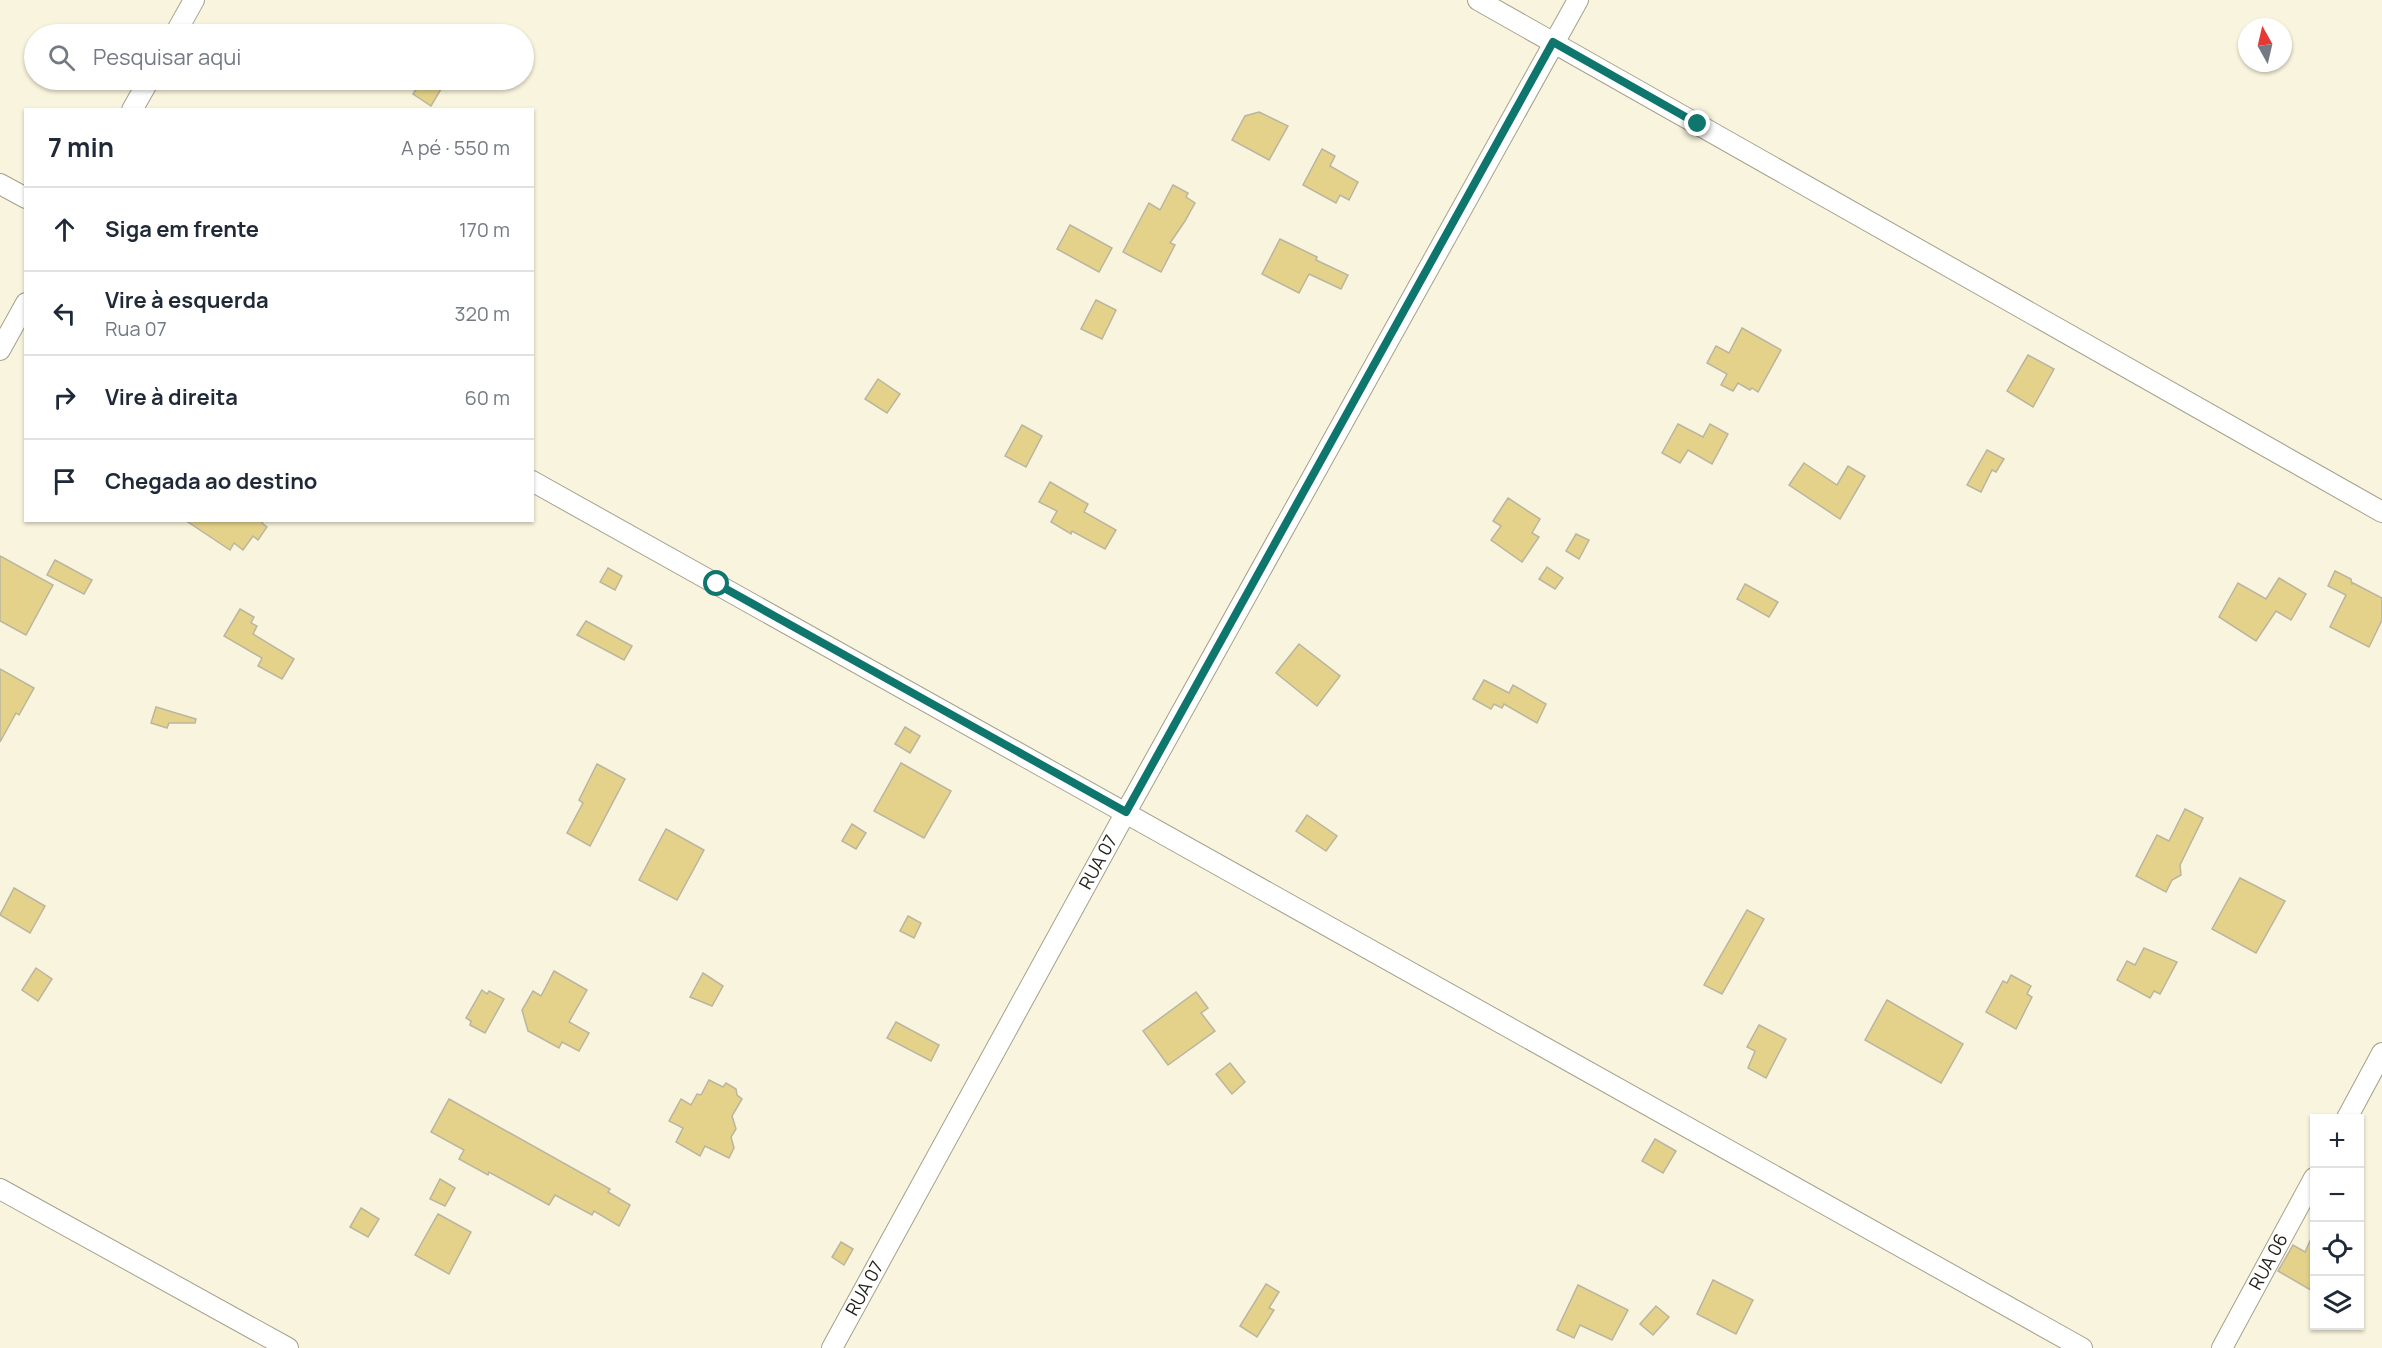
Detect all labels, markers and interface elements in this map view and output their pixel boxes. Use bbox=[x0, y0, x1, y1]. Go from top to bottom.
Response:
north arrow bbox=[2238, 18, 2292, 72]
search box bbox=[24, 24, 534, 90]
icon: search bbox=[45, 41, 78, 74]
text: Pesquisar aqui bbox=[93, 42, 241, 72]
route end bbox=[1684, 110, 1710, 136]
text: 7 min bbox=[48, 129, 114, 165]
text: A pé · 550 m bbox=[401, 134, 510, 161]
icon: ahead bbox=[48, 213, 81, 246]
text: Siga em frente bbox=[105, 214, 259, 244]
text: 170 m bbox=[459, 216, 510, 243]
text: Vire à esquerda bbox=[105, 285, 269, 315]
icon: left bbox=[48, 297, 81, 330]
text: 320 m bbox=[454, 300, 510, 327]
text: Rua 07 bbox=[105, 315, 167, 342]
icon: right bbox=[48, 381, 81, 414]
text: Vire à direita bbox=[105, 382, 238, 412]
text: 60 m bbox=[464, 384, 510, 411]
icon: arrive bbox=[48, 465, 81, 498]
text: Chegada ao destino bbox=[105, 466, 317, 496]
route start bbox=[703, 570, 729, 596]
street label: RUA 07 bbox=[1073, 830, 1122, 893]
map controls bbox=[2310, 1114, 2364, 1330]
button: + bbox=[2310, 1114, 2364, 1168]
button: − bbox=[2310, 1168, 2364, 1222]
button: locate bbox=[2310, 1222, 2364, 1276]
street label: RUA 06 bbox=[2243, 1229, 2293, 1294]
street label: RUA 07 bbox=[839, 1256, 888, 1319]
button: layers bbox=[2310, 1276, 2364, 1330]

